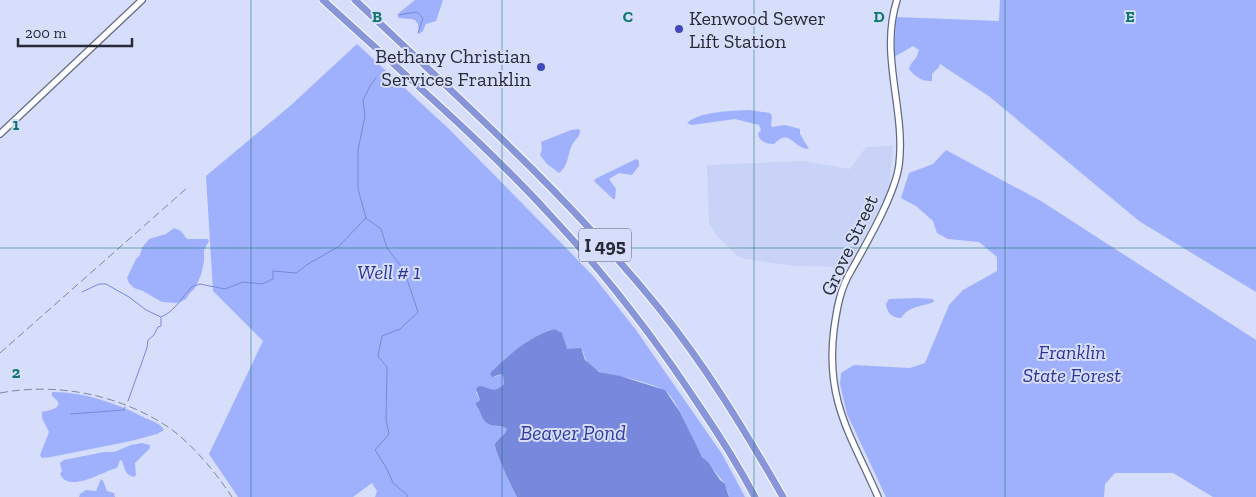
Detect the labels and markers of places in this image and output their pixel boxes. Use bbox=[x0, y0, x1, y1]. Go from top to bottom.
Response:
place label: Kenwood Sewer Lift Station bbox=[689, 6, 826, 53]
marker: Kenwood Sewer Lift Station bbox=[673, 23, 685, 35]
place label: Bethany Christian Services Franklin bbox=[375, 44, 532, 91]
marker: Bethany Christian Services Franklin bbox=[535, 61, 547, 73]

